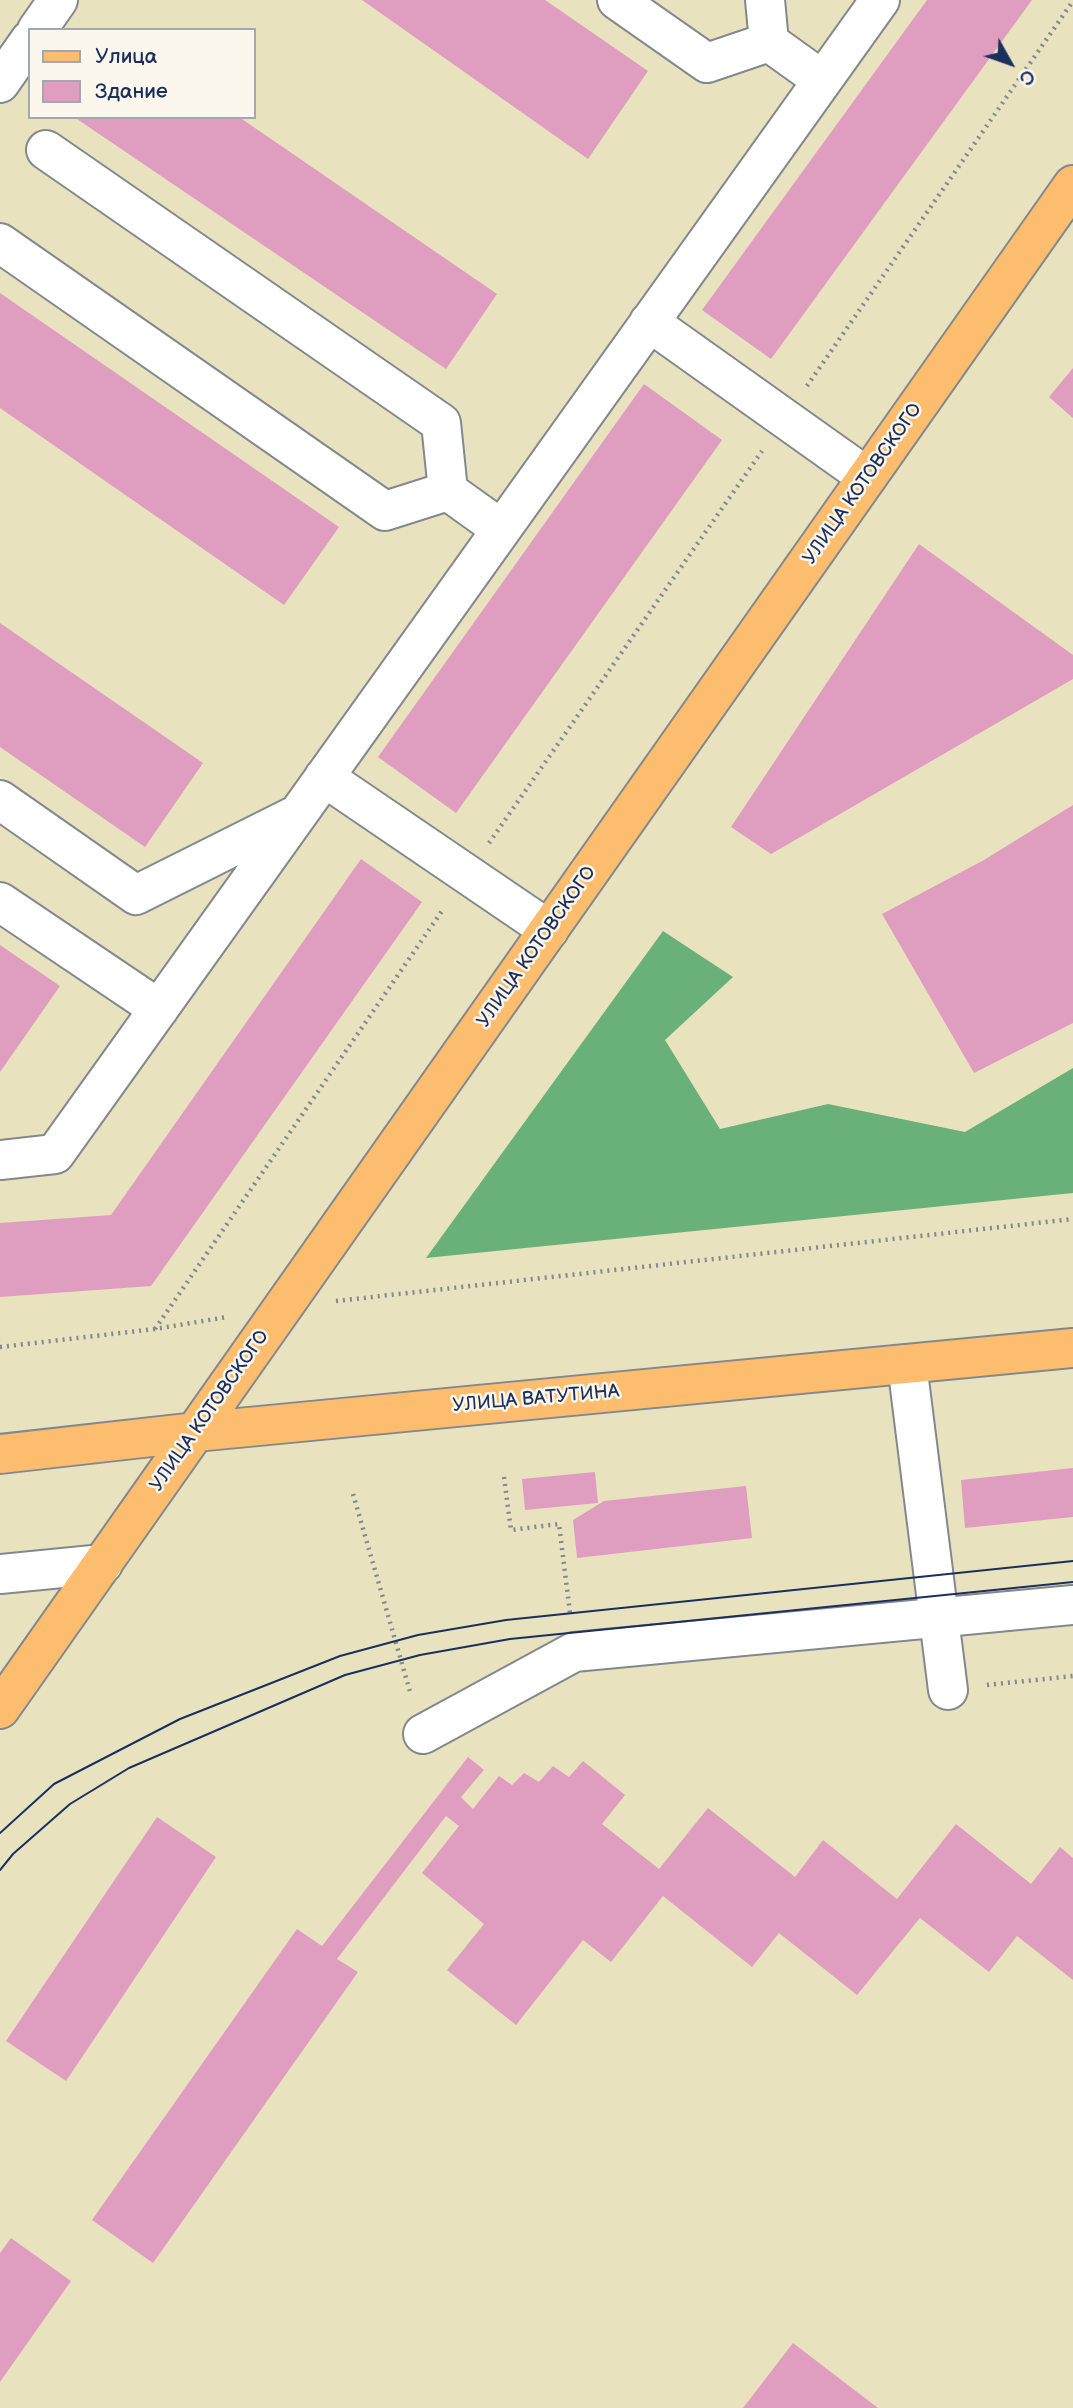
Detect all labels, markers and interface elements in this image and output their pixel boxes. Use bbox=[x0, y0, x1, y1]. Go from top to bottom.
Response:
legend bbox=[28, 28, 256, 119]
north arrow bbox=[975, 28, 1045, 98]
text: Улица bbox=[95, 44, 157, 69]
text: С bbox=[1013, 64, 1040, 89]
text: Здание bbox=[95, 79, 168, 104]
street label: УЛИЦА КОТОВСКОГО bbox=[799, 399, 927, 569]
street label: УЛИЦА КОТОВСКОГО bbox=[473, 862, 601, 1032]
street label: УЛИЦА КОТОВСКОГО bbox=[146, 1326, 274, 1496]
street label: УЛИЦА ВАТУТИНА bbox=[452, 1380, 620, 1418]

